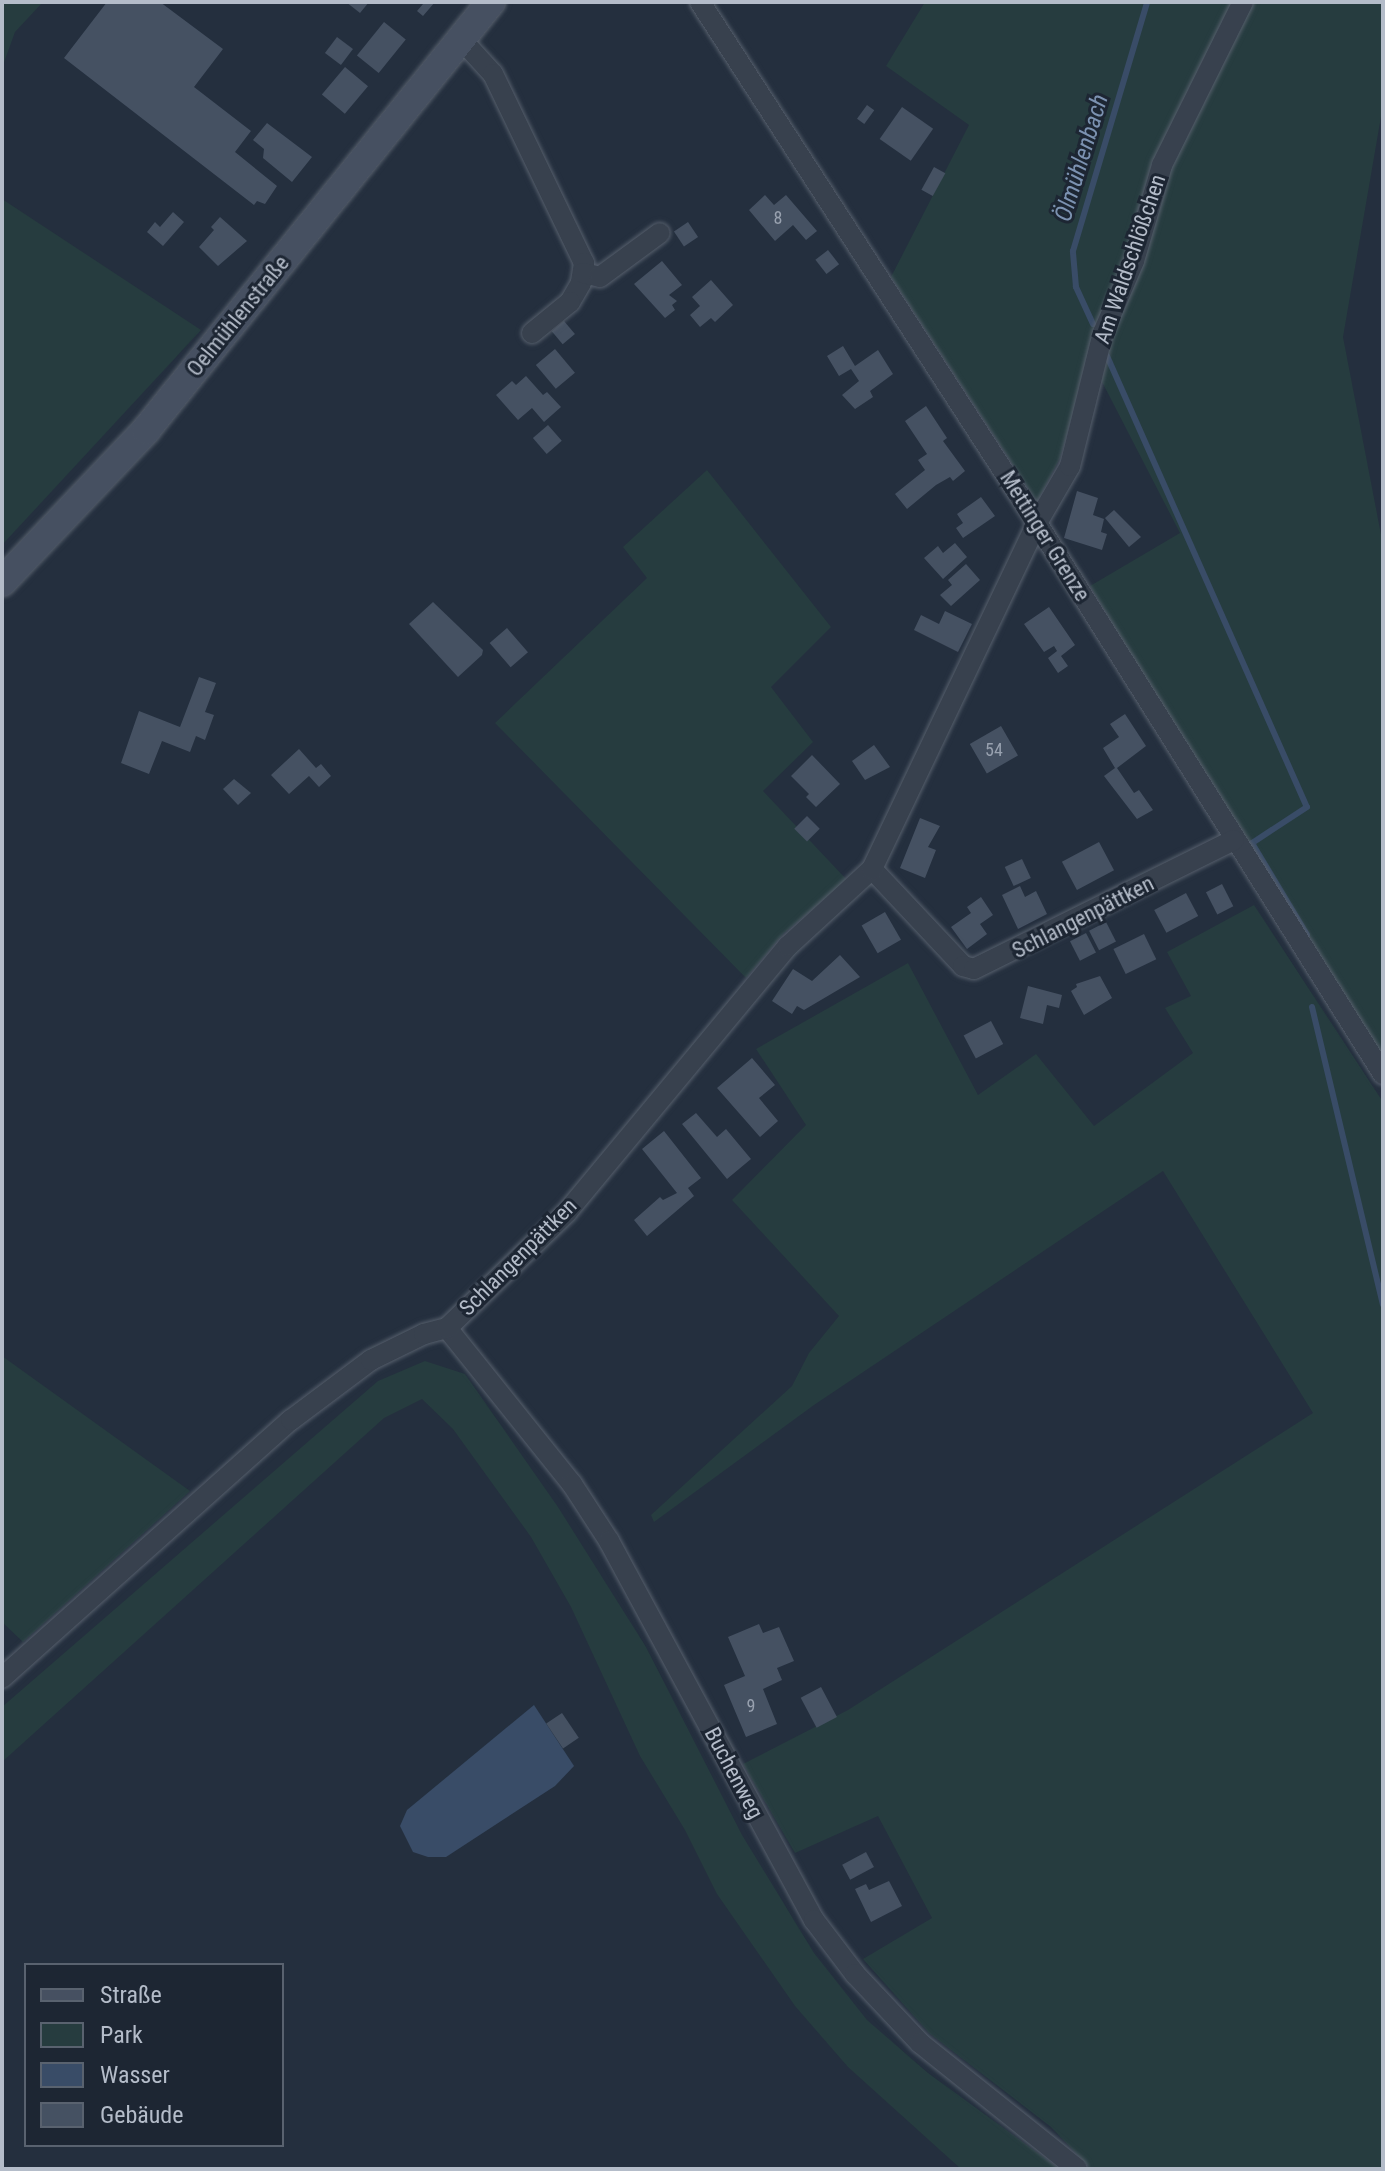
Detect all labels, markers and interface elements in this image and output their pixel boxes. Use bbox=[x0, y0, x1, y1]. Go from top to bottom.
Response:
water label: Ölmühlenbach bbox=[1049, 91, 1115, 225]
street label: Am Waldschlößchen bbox=[1089, 171, 1171, 347]
house number: 8 bbox=[774, 207, 782, 229]
street label: Oelmühlenstraße bbox=[181, 250, 295, 382]
street label: Mettinger Grenze bbox=[994, 466, 1096, 606]
house number: 54 bbox=[985, 739, 1003, 761]
street label: Schlangenpättken bbox=[1008, 870, 1158, 964]
street label: Schlangenpättken bbox=[454, 1193, 582, 1321]
house number: 9 bbox=[747, 1695, 755, 1717]
street label: Buchenweg bbox=[699, 1723, 769, 1823]
legend bbox=[24, 1963, 284, 2147]
text: Straße bbox=[100, 1981, 162, 2009]
text: Park bbox=[100, 2021, 143, 2049]
text: Wasser bbox=[100, 2061, 170, 2089]
text: Gebäude bbox=[100, 2101, 184, 2129]

